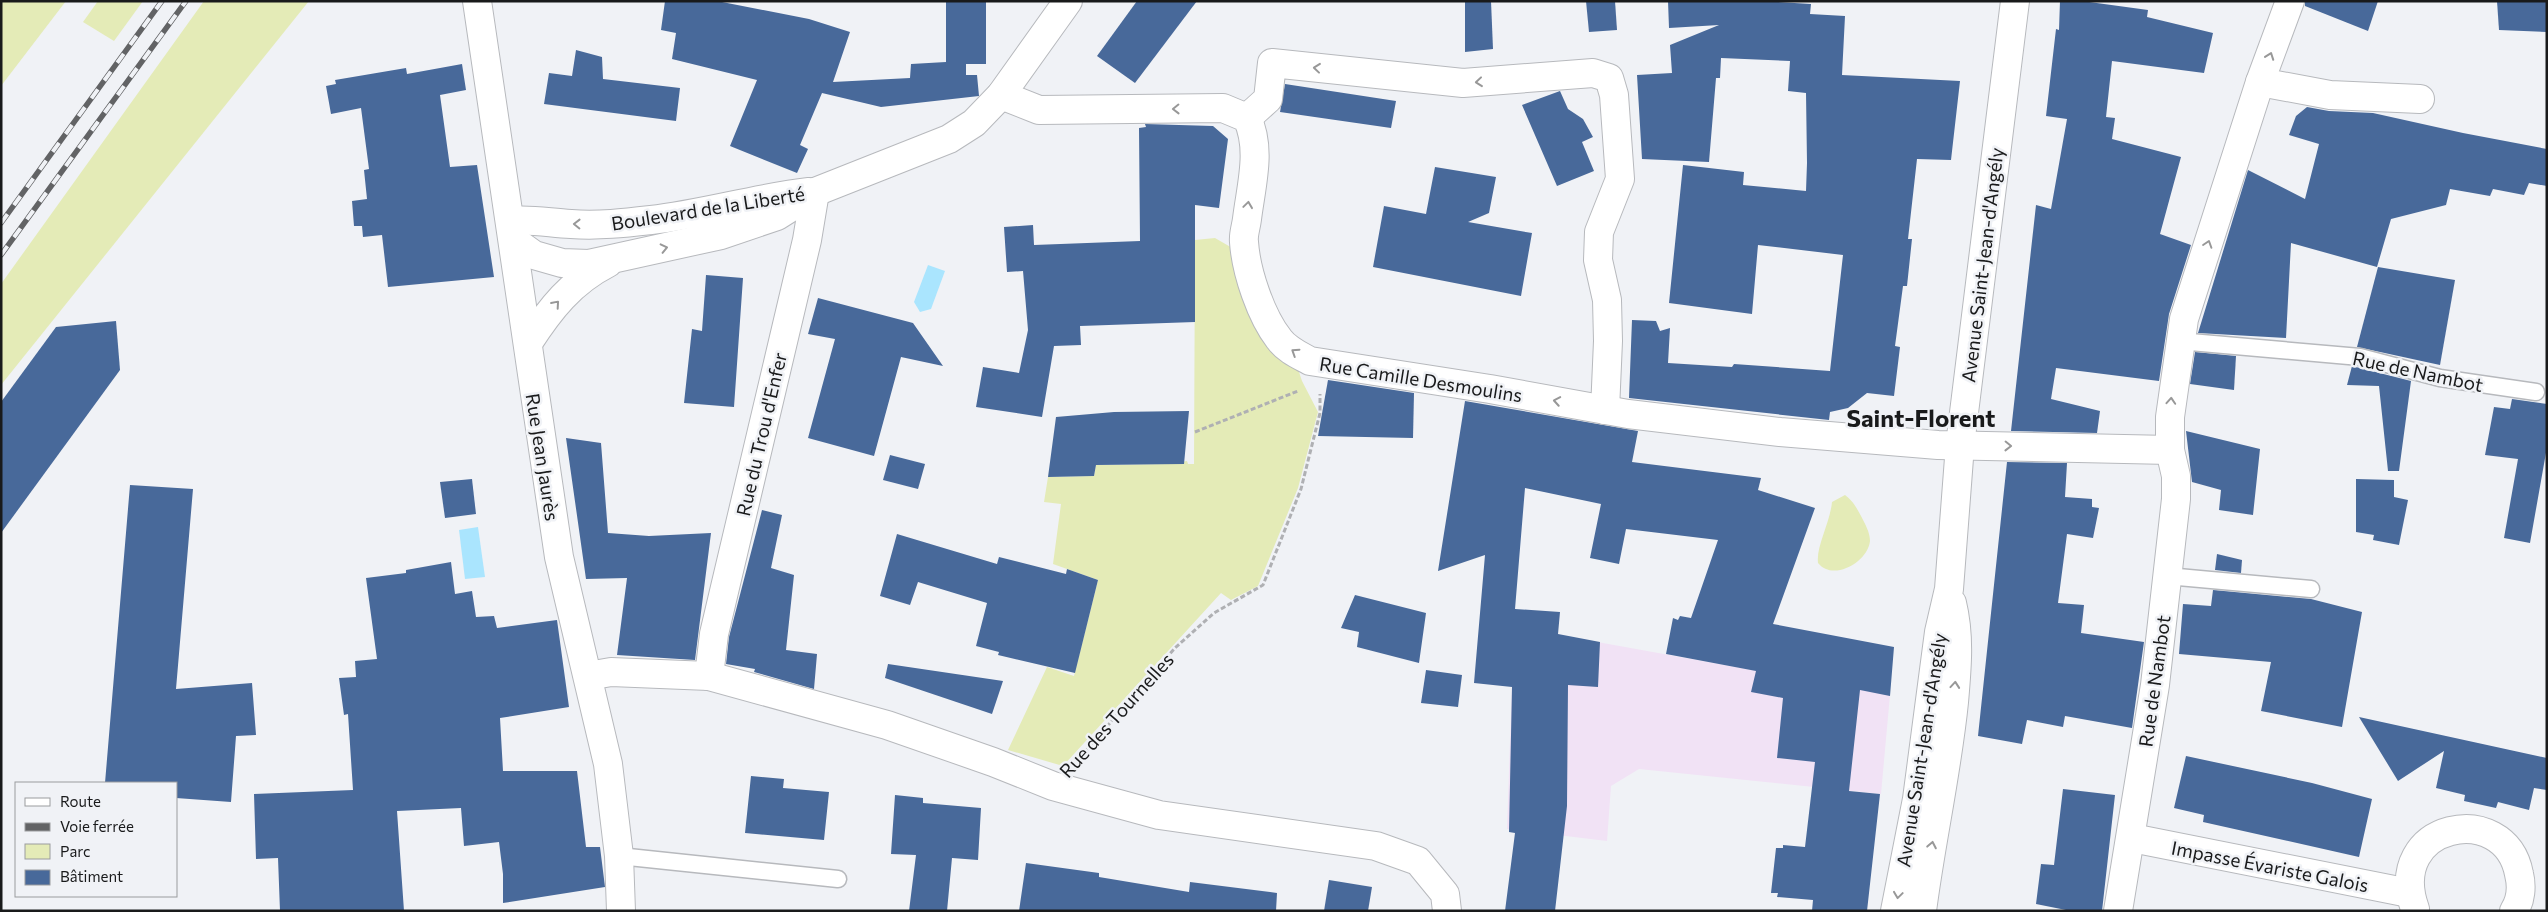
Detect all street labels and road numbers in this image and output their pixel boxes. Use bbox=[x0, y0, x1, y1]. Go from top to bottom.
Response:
street label: Avenue Saint-Jean-d'Angély bbox=[1956, 146, 2008, 384]
street label: Boulevard de la Liberté bbox=[610, 181, 806, 235]
street label: Rue de Nambot bbox=[2351, 346, 2485, 396]
street label: Rue du Trou d'Enfer bbox=[731, 350, 791, 518]
street label: Rue Camille Desmoulins bbox=[1318, 352, 1524, 406]
street label: Rue Jean Jaurès bbox=[522, 392, 564, 522]
street label: Rue de Nambot bbox=[2133, 614, 2175, 748]
street label: Avenue Saint-Jean-d'Angély bbox=[1891, 631, 1951, 869]
street label: Rue des Tournelles bbox=[1054, 648, 1178, 782]
street label: Impasse Évariste Galois bbox=[2169, 836, 2371, 896]

